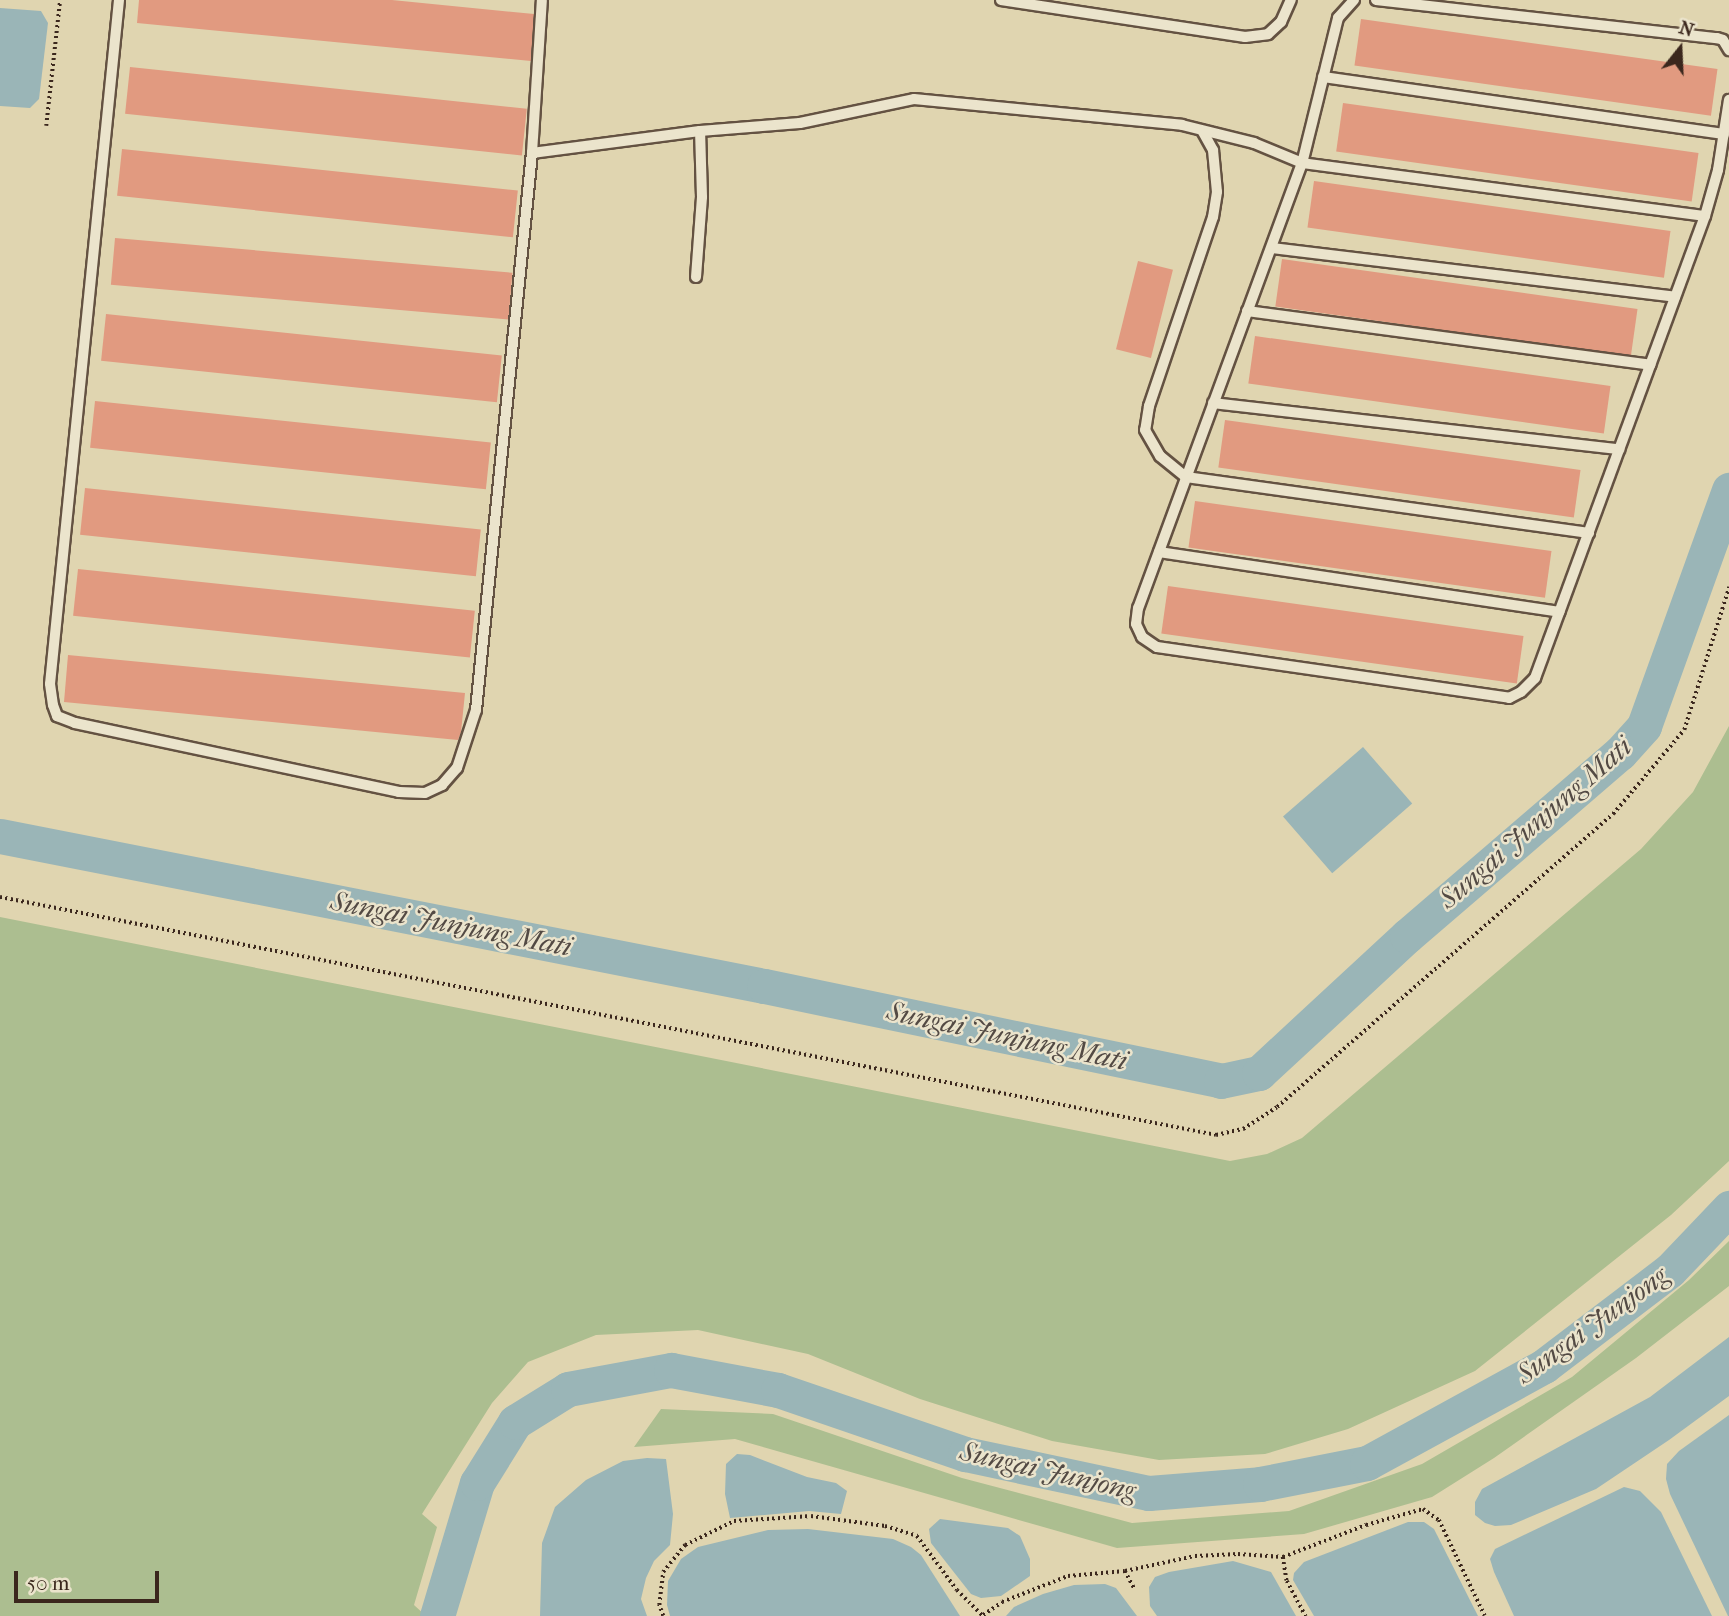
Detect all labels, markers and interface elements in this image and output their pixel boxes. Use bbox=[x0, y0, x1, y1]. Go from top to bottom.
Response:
north arrow bbox=[1645, 14, 1715, 84]
text: N bbox=[1676, 16, 1697, 42]
water label: Sungai Junjung Mati bbox=[1432, 730, 1638, 916]
water label: Sungai Junjung Mati bbox=[328, 884, 574, 964]
water label: Sungai Junjung Mati bbox=[884, 994, 1130, 1078]
water label: Sungai Junjong bbox=[1510, 1259, 1674, 1391]
water label: Sungai Junjong bbox=[957, 1434, 1139, 1508]
scale bar bbox=[18, 1556, 163, 1600]
text: 50 m bbox=[27, 1571, 70, 1595]

